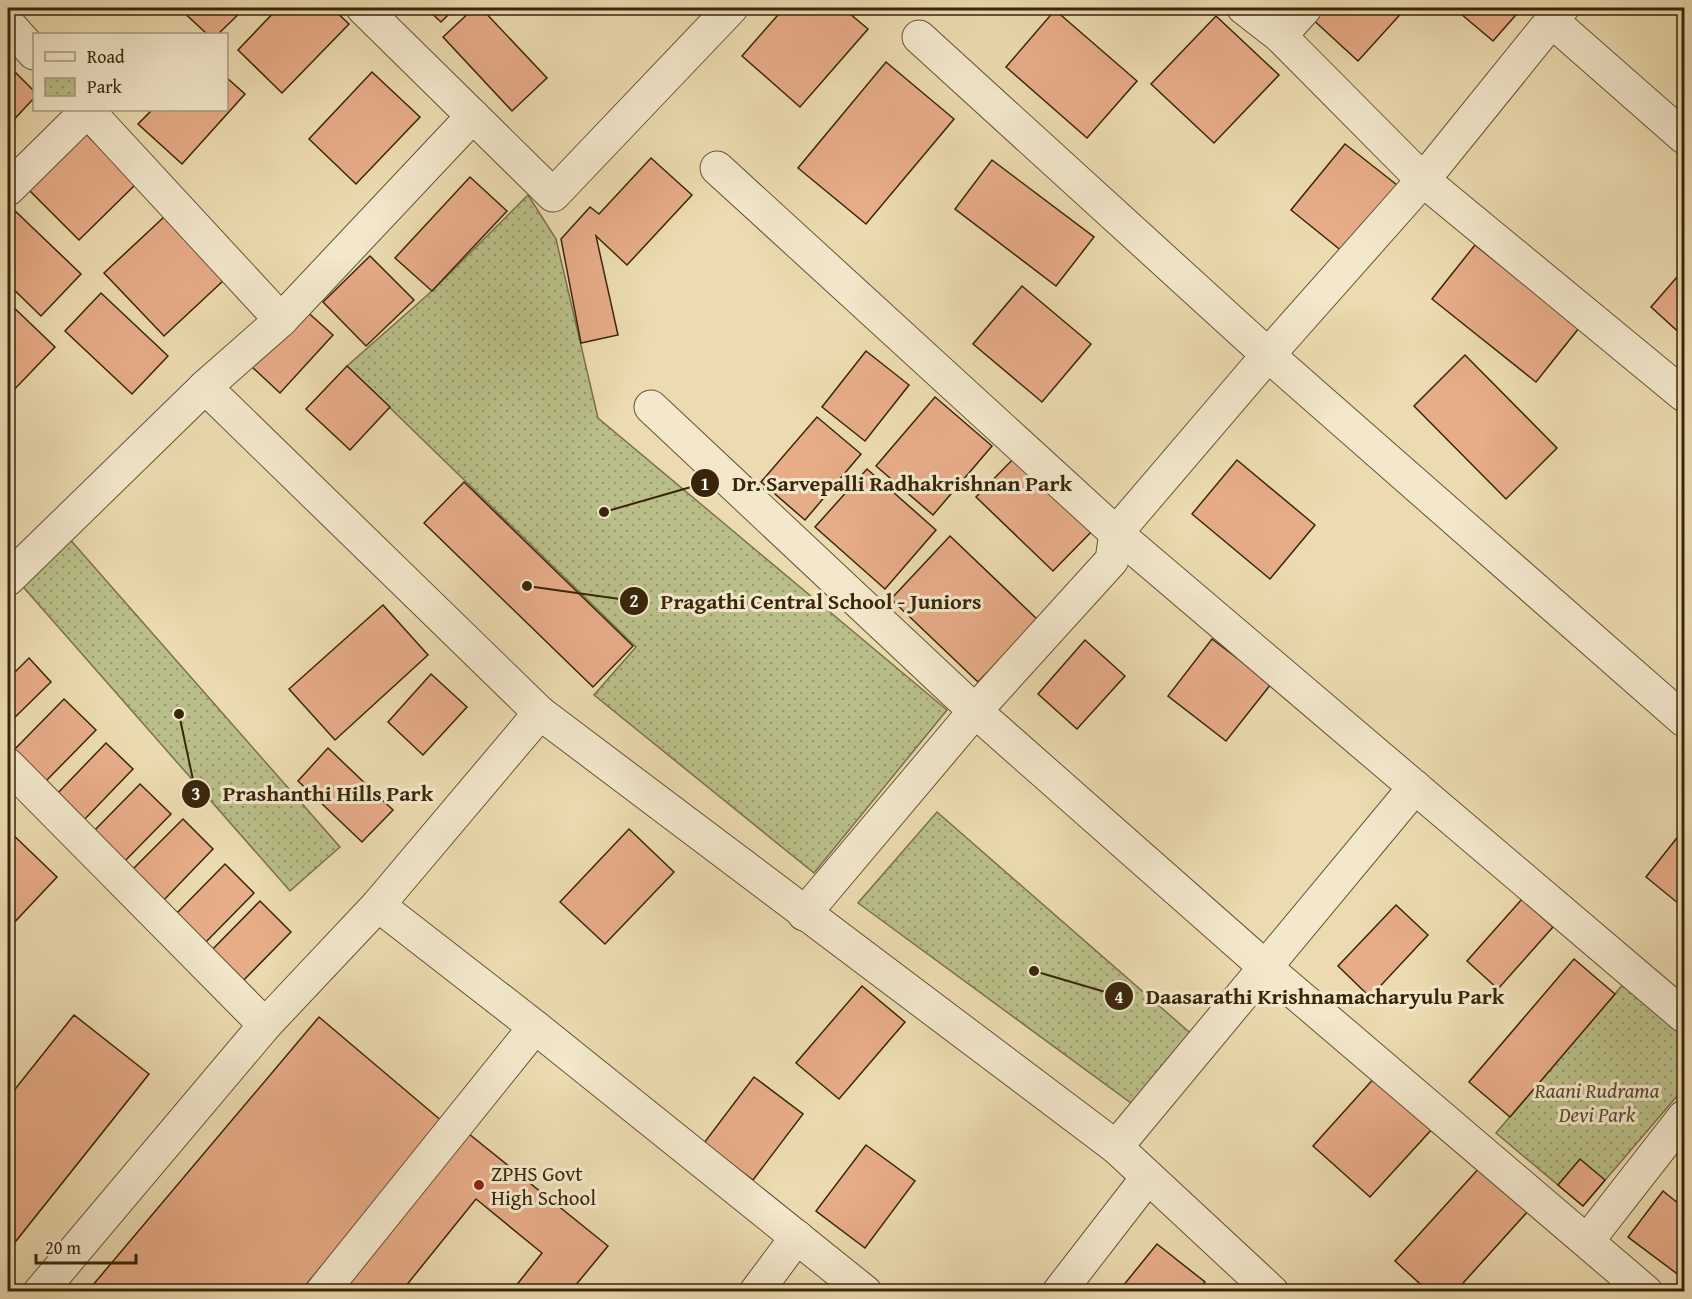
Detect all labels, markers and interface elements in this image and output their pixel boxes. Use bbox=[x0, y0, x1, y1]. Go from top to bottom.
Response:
legend bbox=[33, 33, 228, 111]
text: Road bbox=[87, 43, 125, 70]
text: Park bbox=[87, 73, 123, 100]
callout: Dr. Sarvepalli Radhakrishnan Park bbox=[690, 463, 1084, 503]
text: Dr. Sarvepalli Radhakrishnan Park bbox=[732, 467, 1072, 499]
text: 1 bbox=[700, 470, 710, 497]
callout: Pragathi Central School - Juniors bbox=[619, 581, 994, 621]
text: Pragathi Central School - Juniors bbox=[661, 585, 981, 617]
text: 2 bbox=[629, 587, 639, 614]
callout: Prashanthi Hills Park bbox=[181, 774, 445, 814]
text: Prashanthi Hills Park bbox=[223, 777, 434, 809]
text: 3 bbox=[191, 780, 201, 807]
callout: Daasarathi Krishnamacharyulu Park bbox=[1104, 976, 1516, 1016]
text: Daasarathi Krishnamacharyulu Park bbox=[1146, 980, 1505, 1012]
text: 4 bbox=[1114, 983, 1124, 1010]
park label: Raani Rudrama Devi Park bbox=[1534, 1075, 1660, 1130]
place label: ZPHS Govt High School bbox=[491, 1158, 596, 1213]
marker: ZPHS Govt High School bbox=[472, 1178, 486, 1192]
scale bar bbox=[36, 1227, 136, 1265]
text: 20 m bbox=[45, 1234, 81, 1261]

